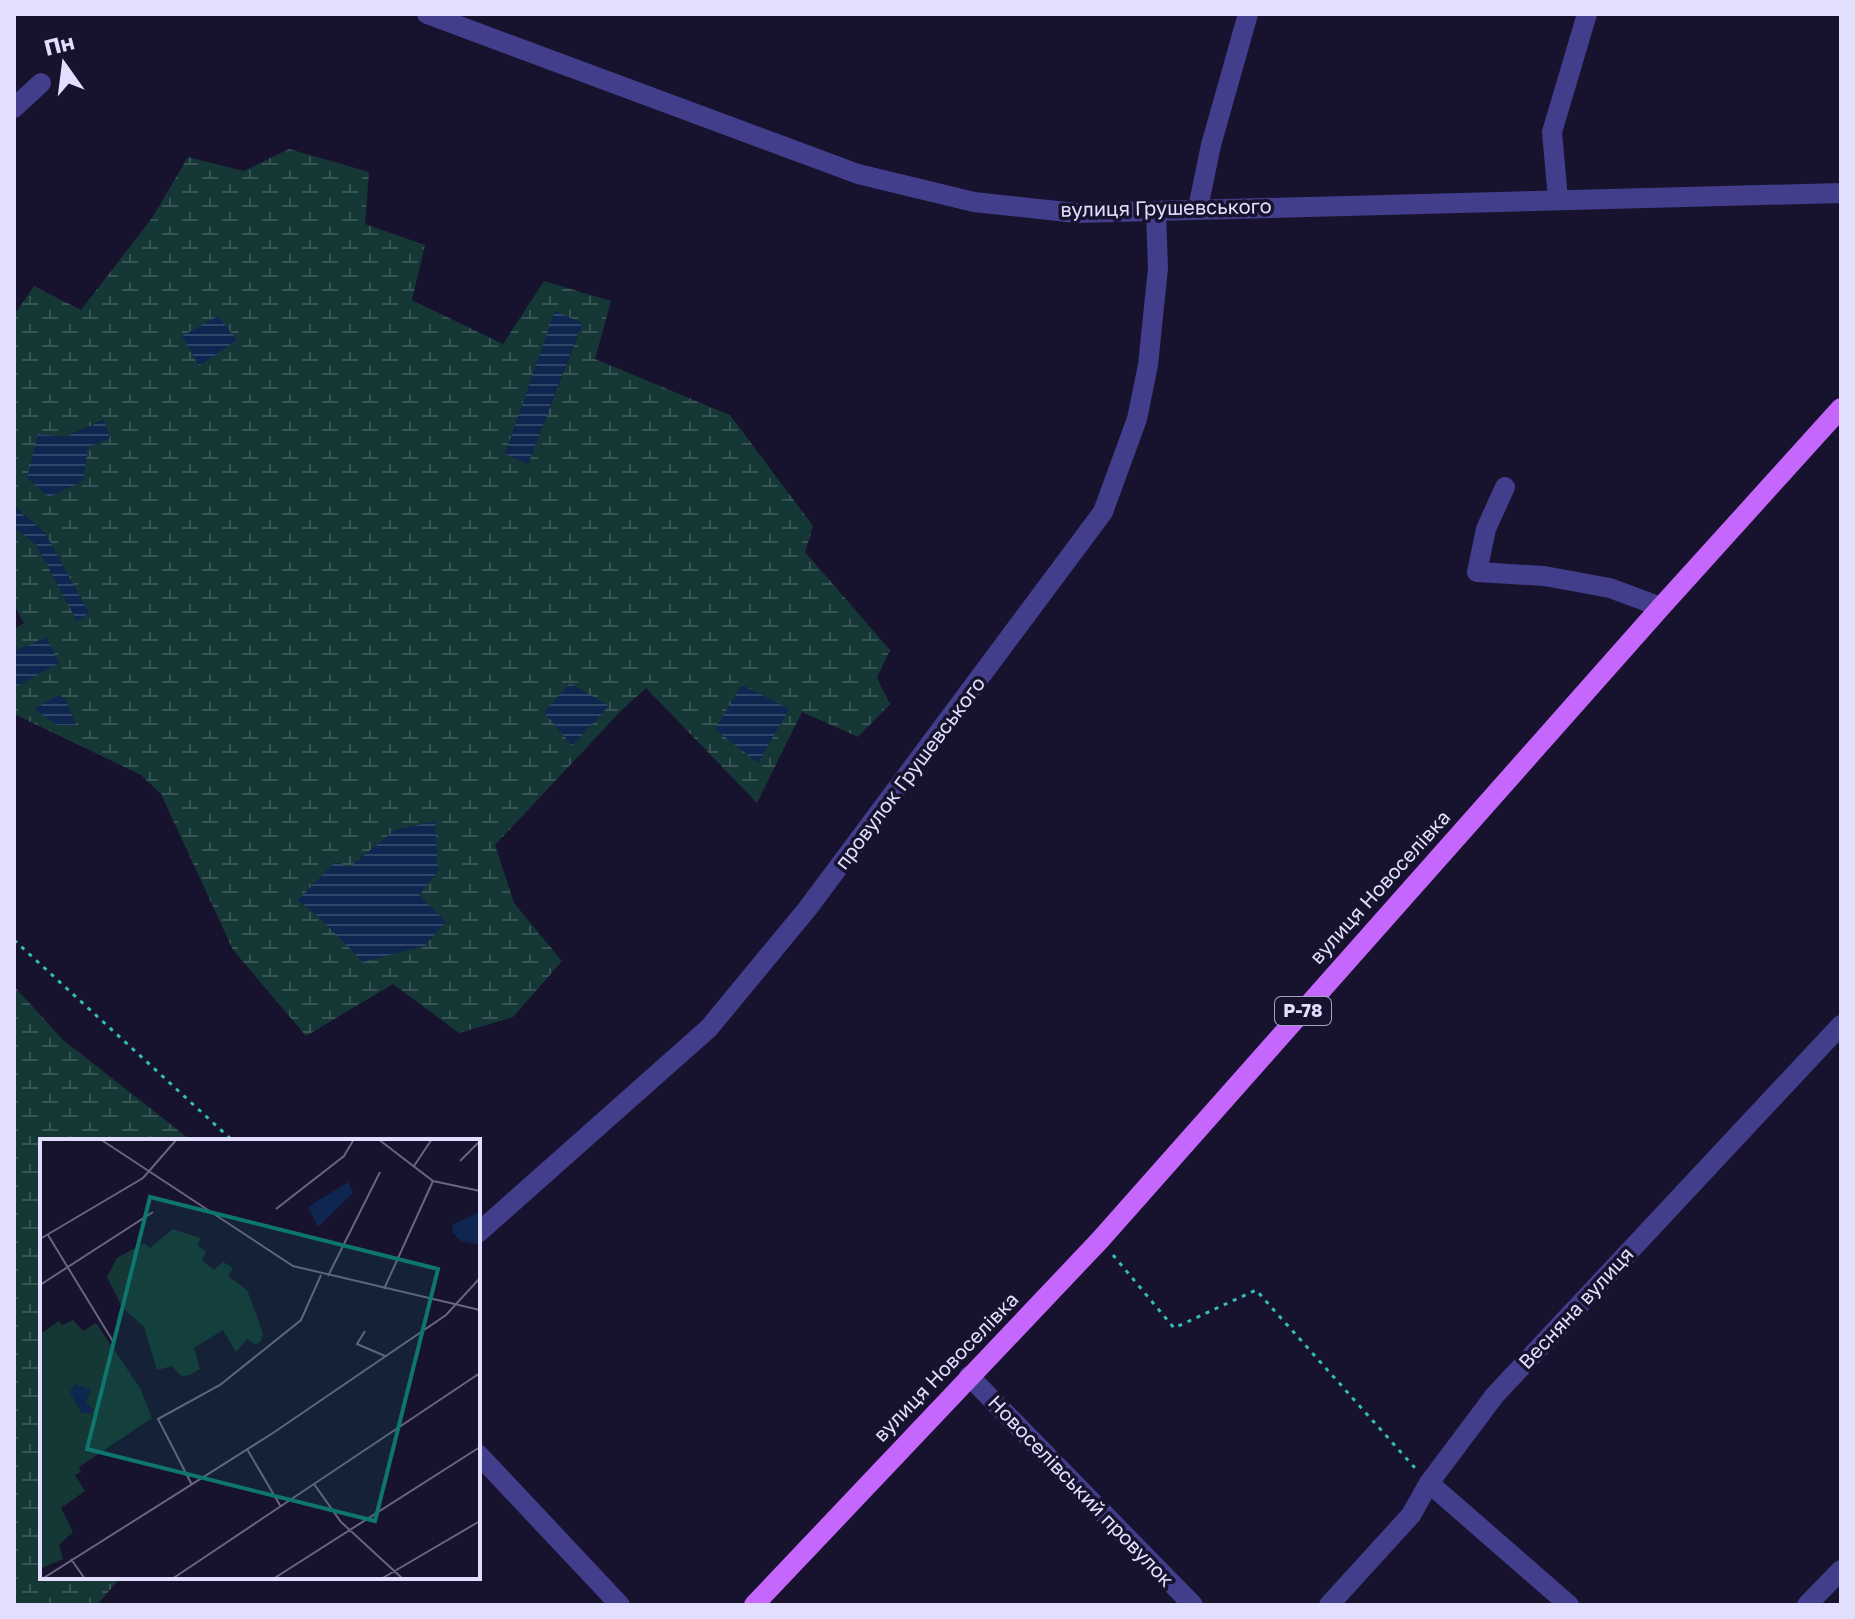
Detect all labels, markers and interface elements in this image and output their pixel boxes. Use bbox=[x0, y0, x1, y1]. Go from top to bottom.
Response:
north arrow bbox=[24, 24, 104, 104]
text: Пн bbox=[41, 27, 77, 61]
street label: вулиця Грушевського bbox=[1060, 193, 1272, 221]
street label: провулок Грушевського bbox=[829, 671, 989, 873]
street label: вулиця Новоселівка bbox=[1304, 805, 1455, 968]
road number: Р-78 bbox=[1275, 997, 1331, 1025]
inset map bbox=[40, 1139, 480, 1579]
street label: Весняна вулиця bbox=[1513, 1241, 1638, 1373]
street label: вулиця Новоселівка bbox=[868, 1287, 1023, 1446]
street label: Новоселівський провулок bbox=[984, 1390, 1180, 1591]

